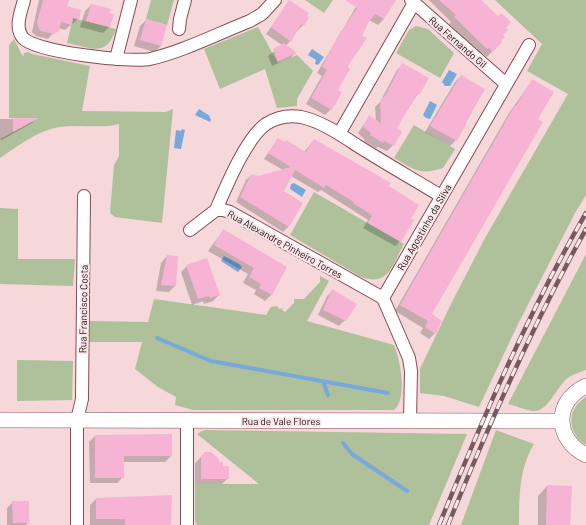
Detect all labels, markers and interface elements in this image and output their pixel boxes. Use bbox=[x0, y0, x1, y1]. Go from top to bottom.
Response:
street label: Rua Fernando Gil bbox=[427, 14, 489, 70]
street label: Rua Agostinho da Silva bbox=[394, 182, 454, 272]
street label: Rua Alexandre Pinheiro Torres bbox=[225, 207, 345, 281]
street label: Rua Francisco Costa bbox=[76, 265, 90, 353]
street label: Rua de Vale Flores bbox=[242, 415, 320, 427]

